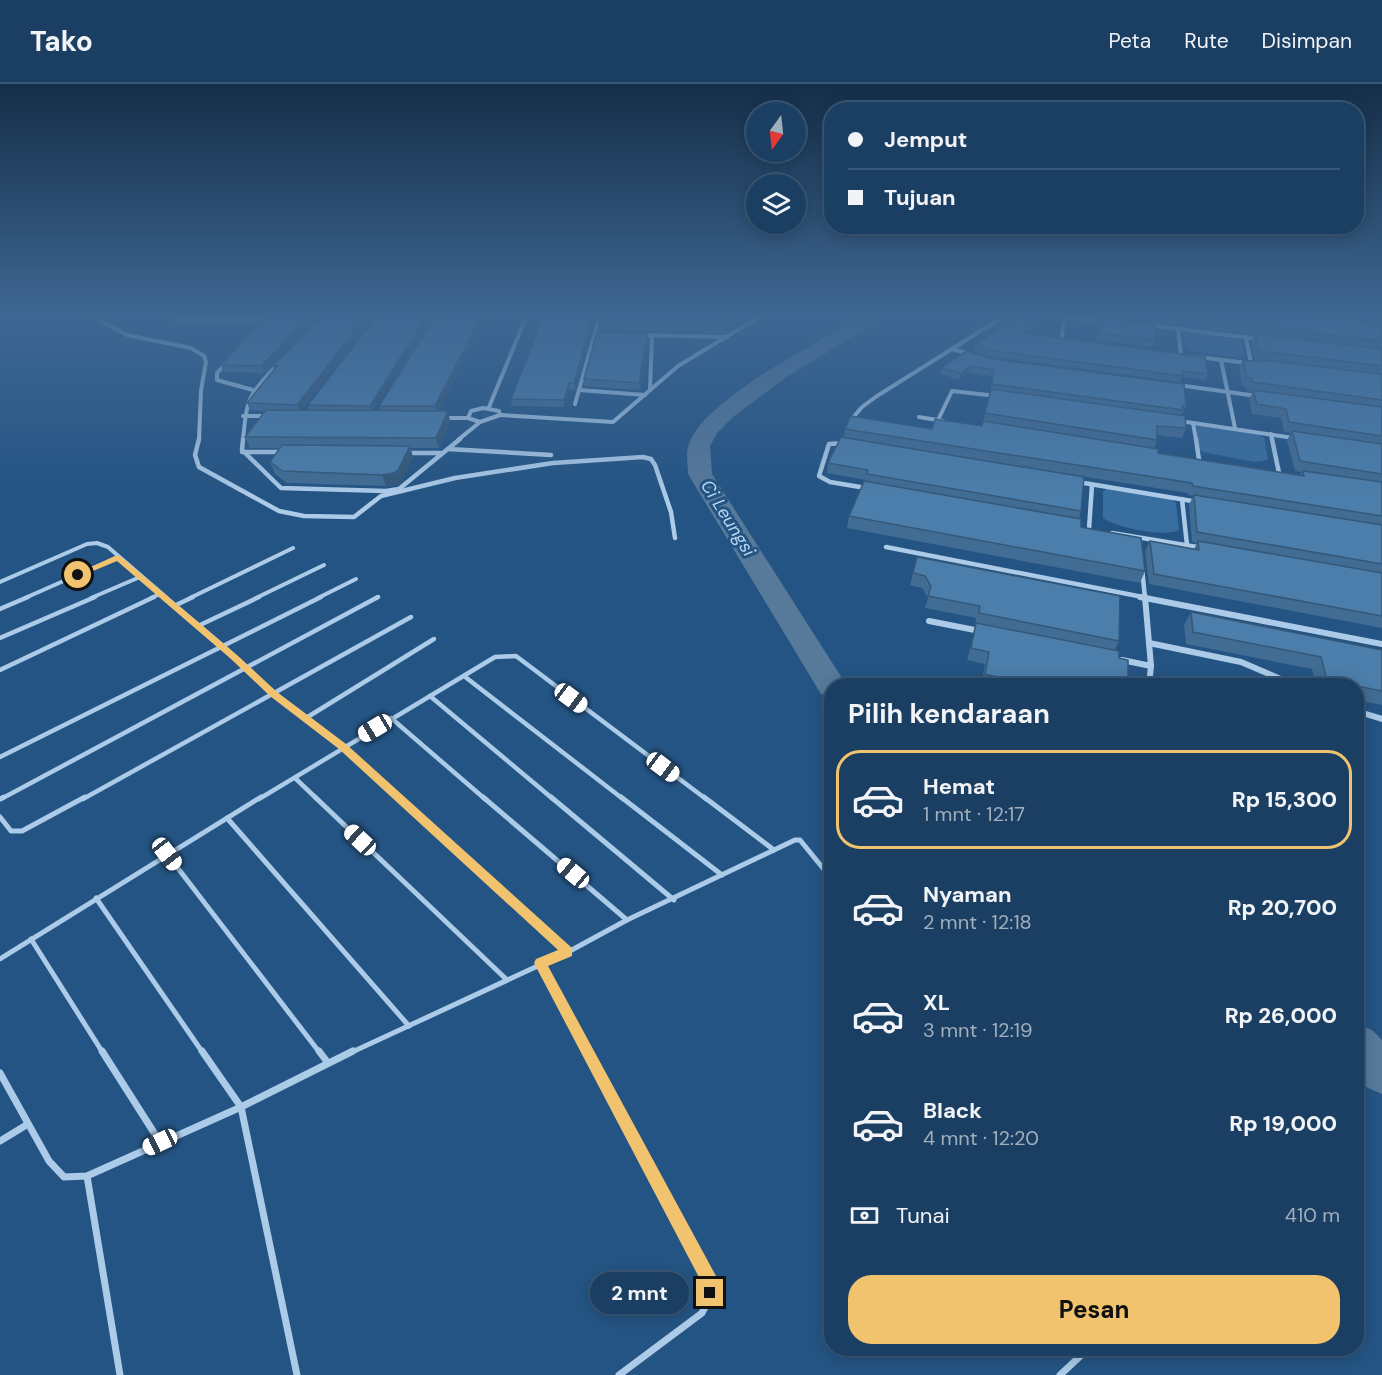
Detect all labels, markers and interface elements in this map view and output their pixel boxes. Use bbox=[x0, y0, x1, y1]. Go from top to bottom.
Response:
text: Tako bbox=[30, 23, 93, 60]
text: Peta bbox=[1108, 27, 1151, 55]
text: Rute bbox=[1184, 27, 1229, 55]
text: Disimpan bbox=[1262, 27, 1352, 55]
north arrow bbox=[746, 102, 806, 162]
map controls bbox=[746, 102, 806, 234]
text: Jemput bbox=[884, 125, 967, 154]
button: layers bbox=[746, 174, 806, 234]
text: Tujuan bbox=[884, 183, 956, 212]
water label: Ci Leungsi bbox=[695, 475, 761, 561]
route start bbox=[64, 561, 91, 588]
car bbox=[551, 680, 591, 716]
text: Pilih kendaraan bbox=[848, 696, 1050, 731]
car bbox=[355, 711, 395, 745]
car bbox=[643, 749, 683, 785]
text: Hemat bbox=[923, 772, 995, 801]
icon: car bbox=[851, 773, 905, 827]
text: Rp 15,300 bbox=[1232, 785, 1337, 814]
text: 1 mnt · 12:17 bbox=[923, 801, 1025, 827]
car bbox=[341, 821, 379, 859]
car bbox=[149, 834, 185, 874]
car bbox=[553, 855, 593, 891]
text: Nyaman bbox=[923, 880, 1012, 909]
icon: car bbox=[851, 881, 905, 935]
text: Rp 20,700 bbox=[1228, 893, 1337, 922]
text: 2 mnt · 12:18 bbox=[923, 909, 1032, 935]
text: XL bbox=[923, 988, 950, 1017]
icon: car bbox=[851, 989, 905, 1043]
text: Rp 26,000 bbox=[1225, 1001, 1337, 1030]
text: 3 mnt · 12:19 bbox=[923, 1017, 1032, 1043]
text: Black bbox=[923, 1096, 982, 1125]
icon: car bbox=[851, 1097, 905, 1151]
text: Rp 19,000 bbox=[1229, 1109, 1337, 1138]
text: 4 mnt · 12:20 bbox=[923, 1125, 1039, 1151]
car bbox=[140, 1126, 180, 1158]
icon: cash bbox=[848, 1199, 881, 1232]
text: Tunai bbox=[896, 1201, 950, 1230]
text: 410 m bbox=[1285, 1202, 1340, 1228]
callout: 2 mnt bbox=[590, 1272, 689, 1314]
button: Pesan bbox=[848, 1275, 1340, 1344]
route end bbox=[696, 1279, 723, 1306]
text: 2 mnt bbox=[611, 1280, 668, 1306]

